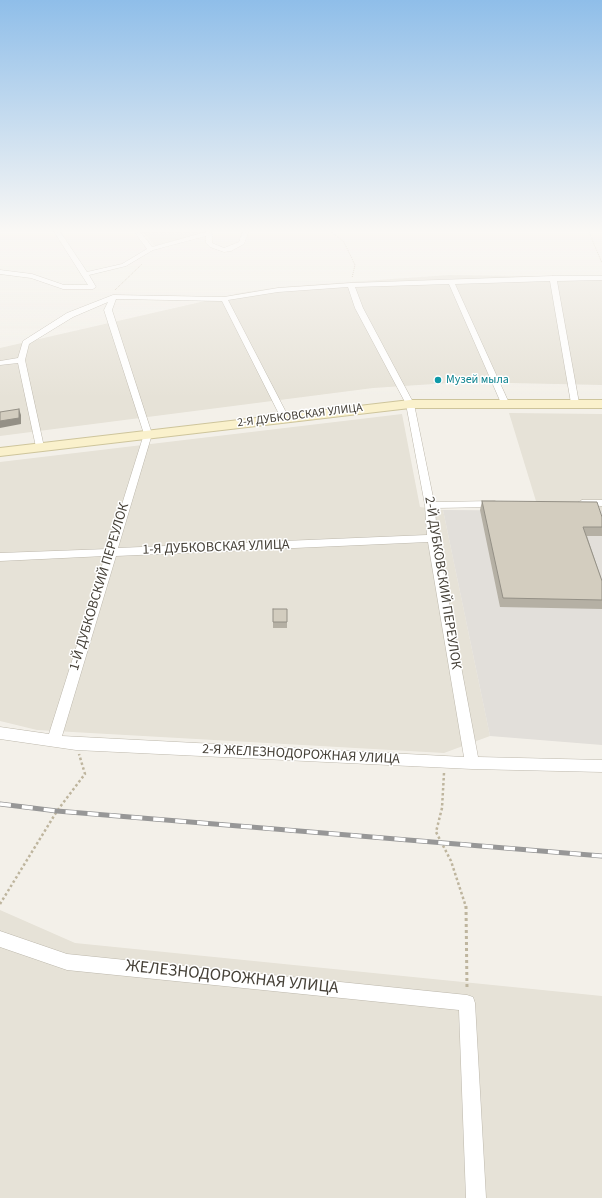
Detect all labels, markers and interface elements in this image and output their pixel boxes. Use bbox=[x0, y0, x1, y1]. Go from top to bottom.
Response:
place label: Музей мыла bbox=[446, 373, 509, 387]
marker: Музей мыла bbox=[433, 375, 443, 385]
street label: 2-Я ДУБКОВСКАЯ УЛИЦА bbox=[236, 401, 364, 431]
street label: 2-Й ДУБКОВСКИЙ ПЕРЕУЛОК bbox=[420, 495, 464, 671]
street label: 1-Й ДУБКОВСКИЙ ПЕРЕУЛОК bbox=[66, 501, 134, 673]
street label: 1-Я ДУБКОВСКАЯ УЛИЦА bbox=[142, 537, 290, 559]
street label: 2-Я ЖЕЛЕЗНОДОРОЖНАЯ УЛИЦА bbox=[202, 741, 400, 769]
street label: ЖЕЛЕЗНОДОРОЖНАЯ УЛИЦА bbox=[125, 957, 339, 999]

